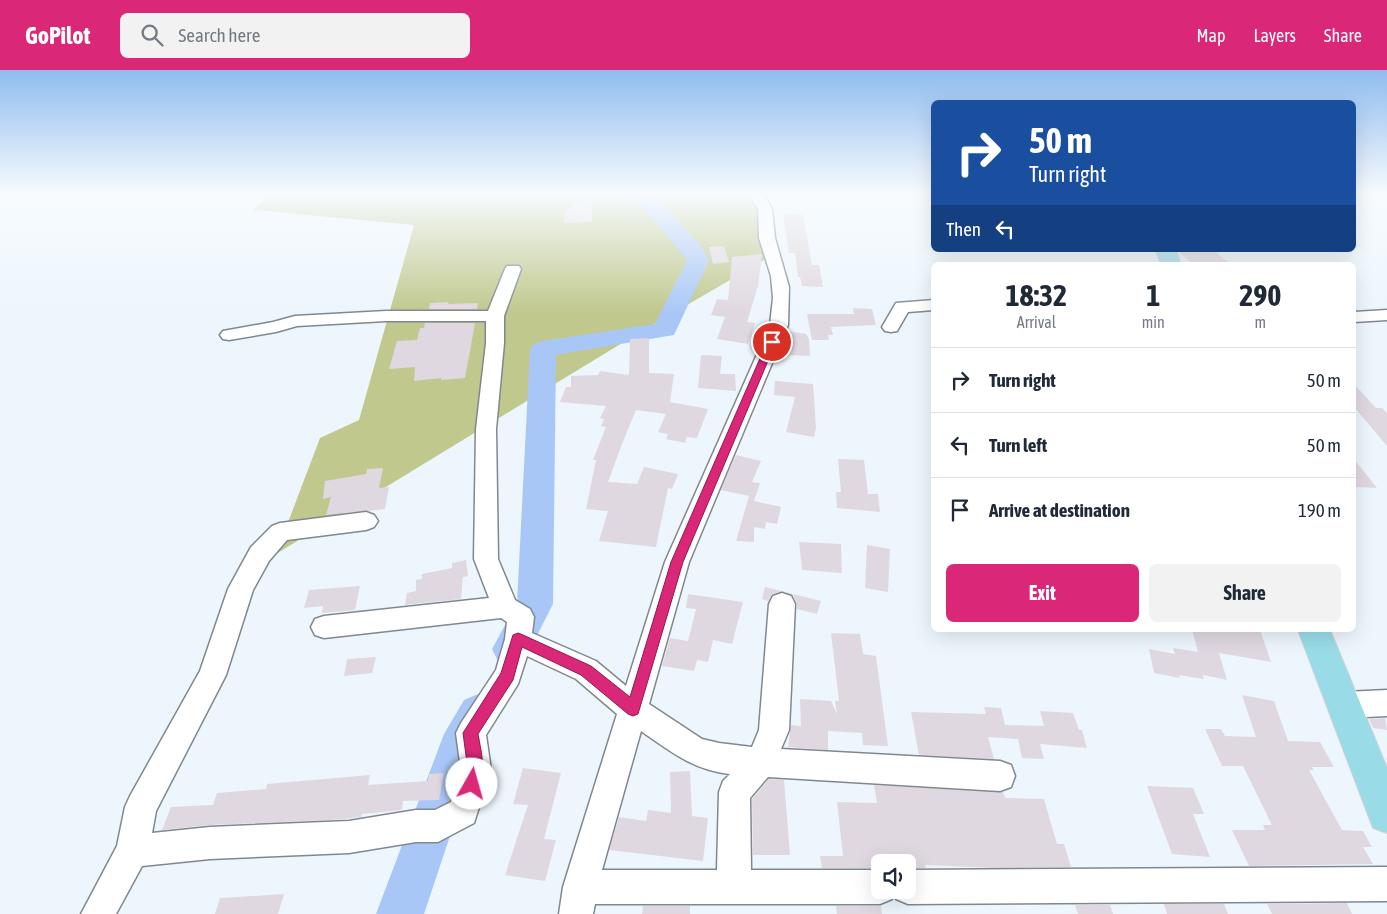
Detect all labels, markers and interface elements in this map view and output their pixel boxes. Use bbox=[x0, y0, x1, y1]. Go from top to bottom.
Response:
search box bbox=[120, 13, 470, 58]
icon: search bbox=[138, 21, 166, 49]
text: GoPilot bbox=[25, 22, 90, 49]
text: Search here bbox=[178, 24, 260, 46]
text: Map bbox=[1196, 25, 1225, 46]
text: Layers bbox=[1253, 25, 1296, 46]
text: Share bbox=[1324, 25, 1362, 46]
icon: right bbox=[946, 120, 1011, 185]
text: 50 m bbox=[1029, 120, 1092, 160]
text: Turn right bbox=[1029, 161, 1106, 187]
icon: left bbox=[991, 215, 1019, 243]
text: Then bbox=[946, 218, 981, 240]
text: 18:32 bbox=[1005, 278, 1067, 312]
text: 1 bbox=[1146, 278, 1160, 312]
text: 290 bbox=[1239, 278, 1281, 312]
text: Arrival bbox=[1017, 313, 1056, 331]
text: min bbox=[1142, 313, 1165, 331]
text: m bbox=[1255, 313, 1266, 331]
pin bbox=[751, 321, 793, 363]
icon: arrive bbox=[758, 328, 786, 356]
icon: right bbox=[946, 366, 974, 394]
text: Turn right bbox=[989, 369, 1056, 391]
text: 50 m bbox=[1307, 369, 1341, 391]
icon: left bbox=[946, 431, 974, 459]
text: Turn left bbox=[989, 434, 1047, 456]
text: 50 m bbox=[1307, 434, 1341, 456]
icon: arrive bbox=[946, 496, 974, 524]
text: Arrive at destination bbox=[989, 499, 1130, 521]
text: 190 m bbox=[1298, 499, 1341, 521]
button: Exit bbox=[946, 564, 1139, 622]
button: Share bbox=[1149, 564, 1341, 622]
position arrow bbox=[445, 757, 497, 809]
map controls bbox=[871, 854, 916, 899]
button: sound bbox=[871, 854, 916, 899]

